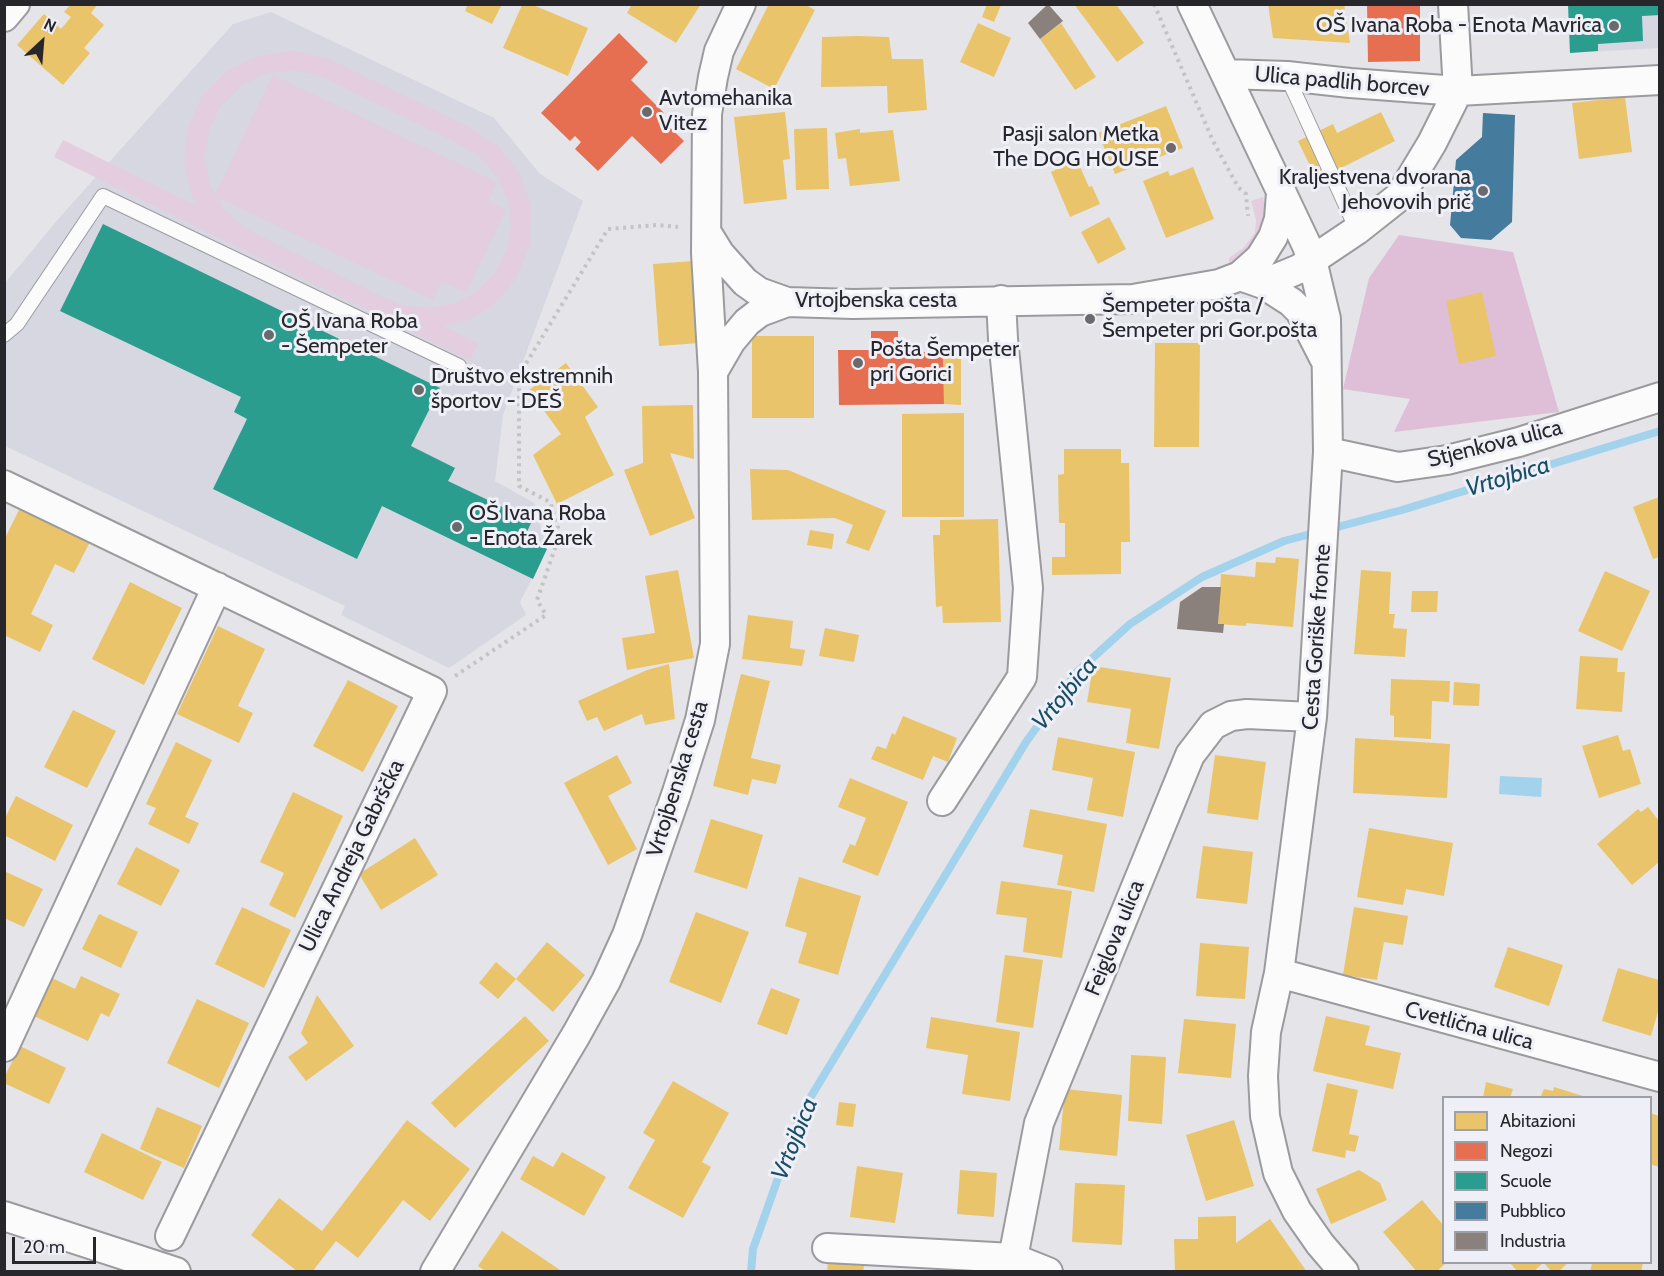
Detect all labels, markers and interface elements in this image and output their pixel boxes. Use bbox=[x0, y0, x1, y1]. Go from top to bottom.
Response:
north arrow bbox=[12, 12, 72, 72]
place label: OŠ Ivana Roba - Enota Mavrica bbox=[1316, 13, 1602, 39]
text: N bbox=[41, 14, 59, 36]
marker: OŠ Ivana Roba - Enota Mavrica bbox=[1607, 19, 1621, 33]
street label: Ulica padlih borcev bbox=[1253, 61, 1431, 103]
place label: Avtomehanika Vitez bbox=[659, 86, 792, 138]
marker: Avtomehanika Vitez bbox=[640, 105, 654, 119]
place label: Pasji salon Metka The DOG HOUSE bbox=[993, 122, 1159, 174]
marker: Pasji salon Metka The DOG HOUSE bbox=[1164, 141, 1178, 155]
place label: Kraljestvena dvorana Jehovovih prič bbox=[1279, 165, 1471, 216]
marker: Kraljestvena dvorana Jehovovih prič bbox=[1476, 184, 1490, 198]
street label: Vrtojbenska cesta bbox=[795, 288, 957, 314]
place label: Šempeter pošta / Šempeter pri Gor.pošta bbox=[1102, 293, 1317, 344]
place label: OŠ Ivana Roba - Šempeter bbox=[281, 309, 418, 360]
marker: Šempeter pošta / Šempeter pri Gor.pošta bbox=[1083, 312, 1097, 326]
marker: OŠ Ivana Roba - Šempeter bbox=[262, 328, 276, 342]
place label: Pošta Šempeter pri Gorici bbox=[870, 337, 1019, 388]
marker: Pošta Šempeter pri Gorici bbox=[851, 356, 865, 370]
place label: Društvo ekstremnih športov - DEŠ bbox=[431, 364, 613, 416]
marker: Društvo ekstremnih športov - DEŠ bbox=[412, 383, 426, 397]
street label: Stjenkova ulica bbox=[1425, 415, 1565, 473]
water label: Vrtojbica bbox=[1463, 451, 1553, 503]
place label: OŠ Ivana Roba - Enota Žarek bbox=[469, 501, 606, 552]
marker: OŠ Ivana Roba - Enota Žarek bbox=[450, 520, 464, 534]
street label: Cesta Goriške fronte bbox=[1297, 543, 1337, 731]
water label: Vrtojbica bbox=[1026, 652, 1104, 736]
street label: Vrtojbenska cesta bbox=[642, 698, 714, 860]
street label: Ulica Andreja Gabrščka bbox=[294, 755, 410, 957]
street label: Feiglova ulica bbox=[1080, 876, 1150, 1000]
street label: Cvetlična ulica bbox=[1402, 996, 1536, 1056]
water label: Vrtojbica bbox=[766, 1094, 824, 1184]
legend bbox=[1442, 1096, 1652, 1264]
text: Abitazioni bbox=[1500, 1110, 1576, 1132]
text: Negozi bbox=[1500, 1140, 1553, 1162]
text: Scuole bbox=[1500, 1170, 1551, 1192]
text: Pubblico bbox=[1500, 1200, 1566, 1222]
scale bar bbox=[15, 1225, 99, 1263]
text: Industria bbox=[1500, 1230, 1566, 1252]
text: 20 m bbox=[23, 1236, 65, 1258]

